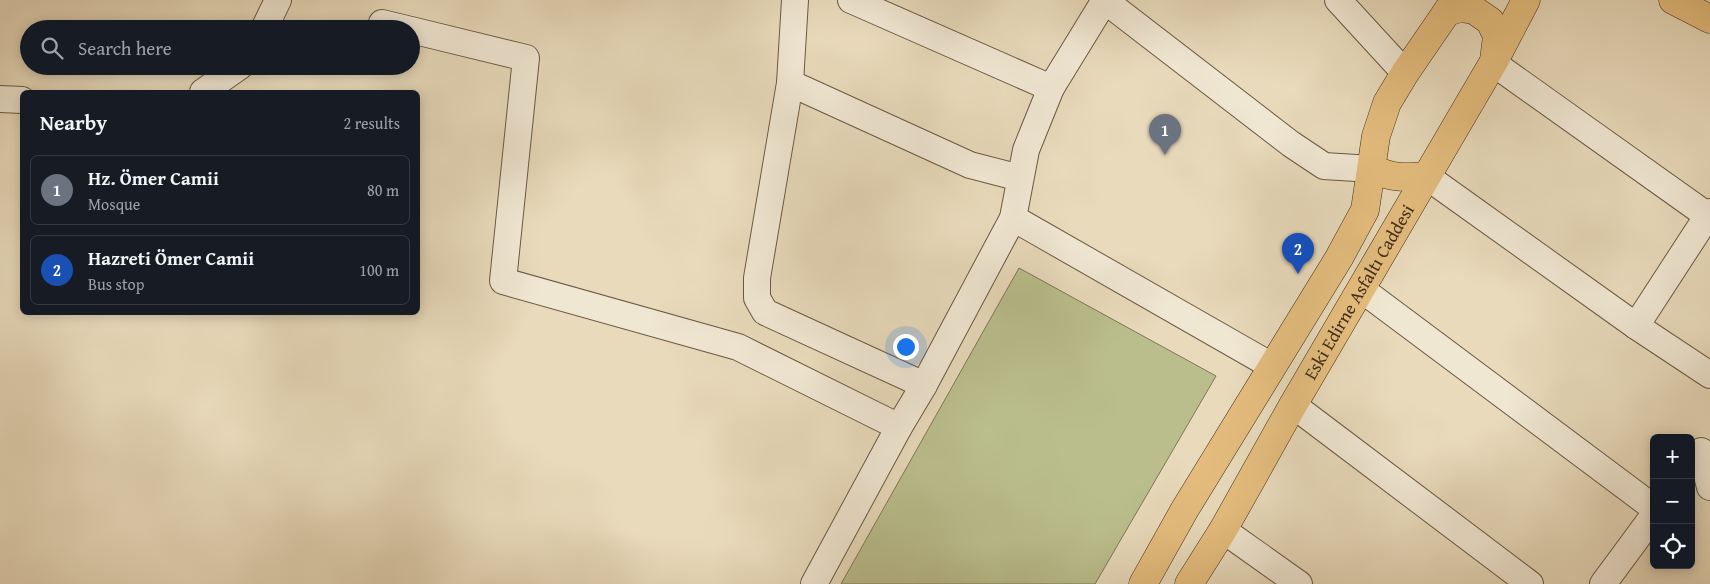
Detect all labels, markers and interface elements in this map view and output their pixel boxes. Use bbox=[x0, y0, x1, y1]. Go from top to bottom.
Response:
search box bbox=[20, 20, 420, 75]
icon: search bbox=[38, 34, 66, 62]
text: Search here bbox=[78, 34, 172, 62]
text: Nearby bbox=[40, 107, 107, 138]
text: 2 results bbox=[343, 111, 400, 135]
pin: 1 bbox=[1149, 114, 1181, 155]
text: Hz. Ömer Camii bbox=[88, 164, 219, 192]
text: 1 bbox=[53, 178, 61, 202]
text: 80 m bbox=[367, 178, 399, 202]
text: Mosque bbox=[88, 192, 140, 216]
street label: Eski Edirne Asfaltı Caddesi bbox=[1297, 199, 1421, 385]
pin: 2 bbox=[1282, 233, 1314, 274]
text: Hazreti Ömer Camii bbox=[88, 244, 254, 272]
text: 2 bbox=[53, 258, 61, 282]
text: 100 m bbox=[359, 258, 399, 282]
text: Bus stop bbox=[88, 272, 144, 296]
your location bbox=[893, 334, 919, 360]
map controls bbox=[1650, 434, 1695, 569]
button: + bbox=[1650, 434, 1695, 479]
button: − bbox=[1650, 479, 1695, 524]
button: locate bbox=[1650, 524, 1695, 569]

